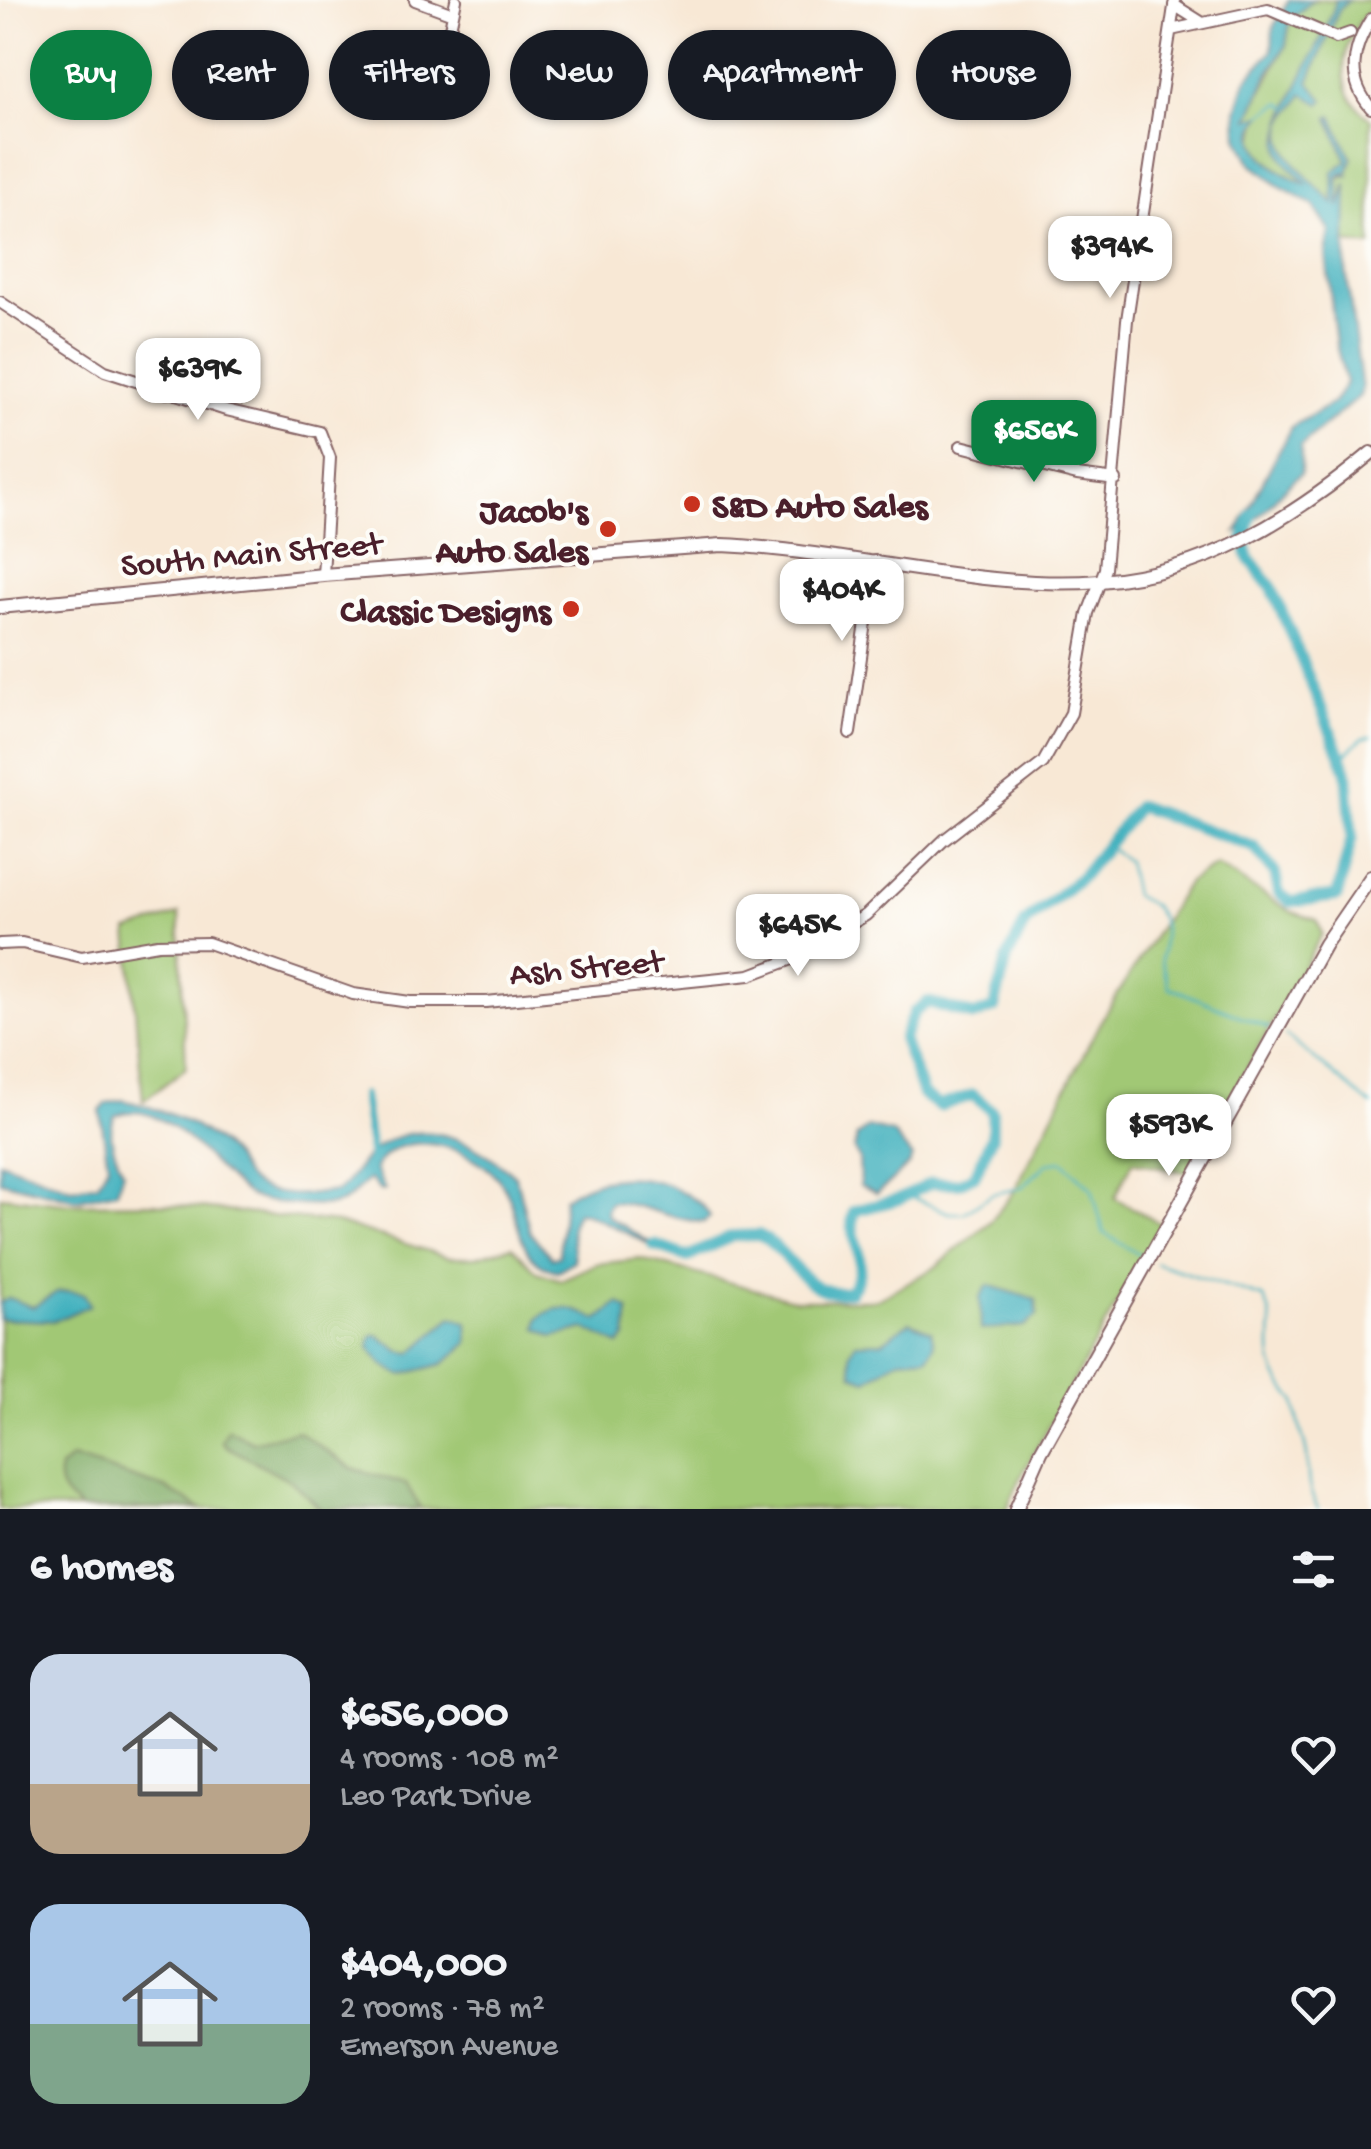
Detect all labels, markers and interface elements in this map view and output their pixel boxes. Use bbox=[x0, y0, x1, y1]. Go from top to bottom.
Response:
chip: Buy bbox=[30, 30, 152, 120]
chip: Rent bbox=[172, 30, 309, 120]
chip: Filters bbox=[329, 30, 490, 120]
chip: New bbox=[510, 30, 648, 120]
chip: Apartment bbox=[668, 30, 896, 120]
chip: House bbox=[916, 30, 1071, 120]
pin: $394K bbox=[1040, 216, 1180, 301]
text: $394K bbox=[1070, 229, 1150, 267]
pin: $639K bbox=[128, 338, 268, 423]
text: $639K bbox=[158, 351, 238, 389]
pin: $656K bbox=[964, 400, 1104, 485]
text: $656K bbox=[993, 413, 1075, 451]
place label: S&D Auto Sales bbox=[712, 489, 930, 530]
marker: S&D Auto Sales bbox=[681, 493, 703, 515]
place label: Jacob's Auto Sales bbox=[435, 494, 590, 575]
marker: Jacob's Auto Sales bbox=[597, 518, 619, 540]
street label: South Main Street bbox=[119, 525, 386, 589]
pin: $404K bbox=[772, 559, 912, 644]
text: $404K bbox=[802, 572, 882, 610]
place label: Classic Designs bbox=[341, 594, 553, 635]
marker: Classic Designs bbox=[560, 598, 582, 620]
pin: $645K bbox=[728, 894, 868, 979]
text: $645K bbox=[758, 907, 838, 945]
street label: Ash Street bbox=[508, 943, 668, 998]
pin: $593K bbox=[1099, 1094, 1239, 1179]
text: $593K bbox=[1128, 1107, 1210, 1145]
icon: filters bbox=[1286, 1542, 1341, 1597]
text: 6 homes bbox=[30, 1545, 173, 1594]
text: $656,000 bbox=[340, 1692, 508, 1741]
icon: home bbox=[110, 1694, 230, 1814]
icon: heart bbox=[1286, 1727, 1341, 1782]
text: 4 rooms · 108 m² bbox=[340, 1741, 559, 1779]
text: Leo Park Drive bbox=[340, 1779, 531, 1817]
text: $404,000 bbox=[340, 1942, 507, 1991]
icon: home bbox=[110, 1944, 230, 2064]
icon: heart bbox=[1286, 1977, 1341, 2032]
text: 2 rooms · 78 m² bbox=[340, 1991, 545, 2029]
text: Emerson Avenue bbox=[340, 2029, 558, 2067]

